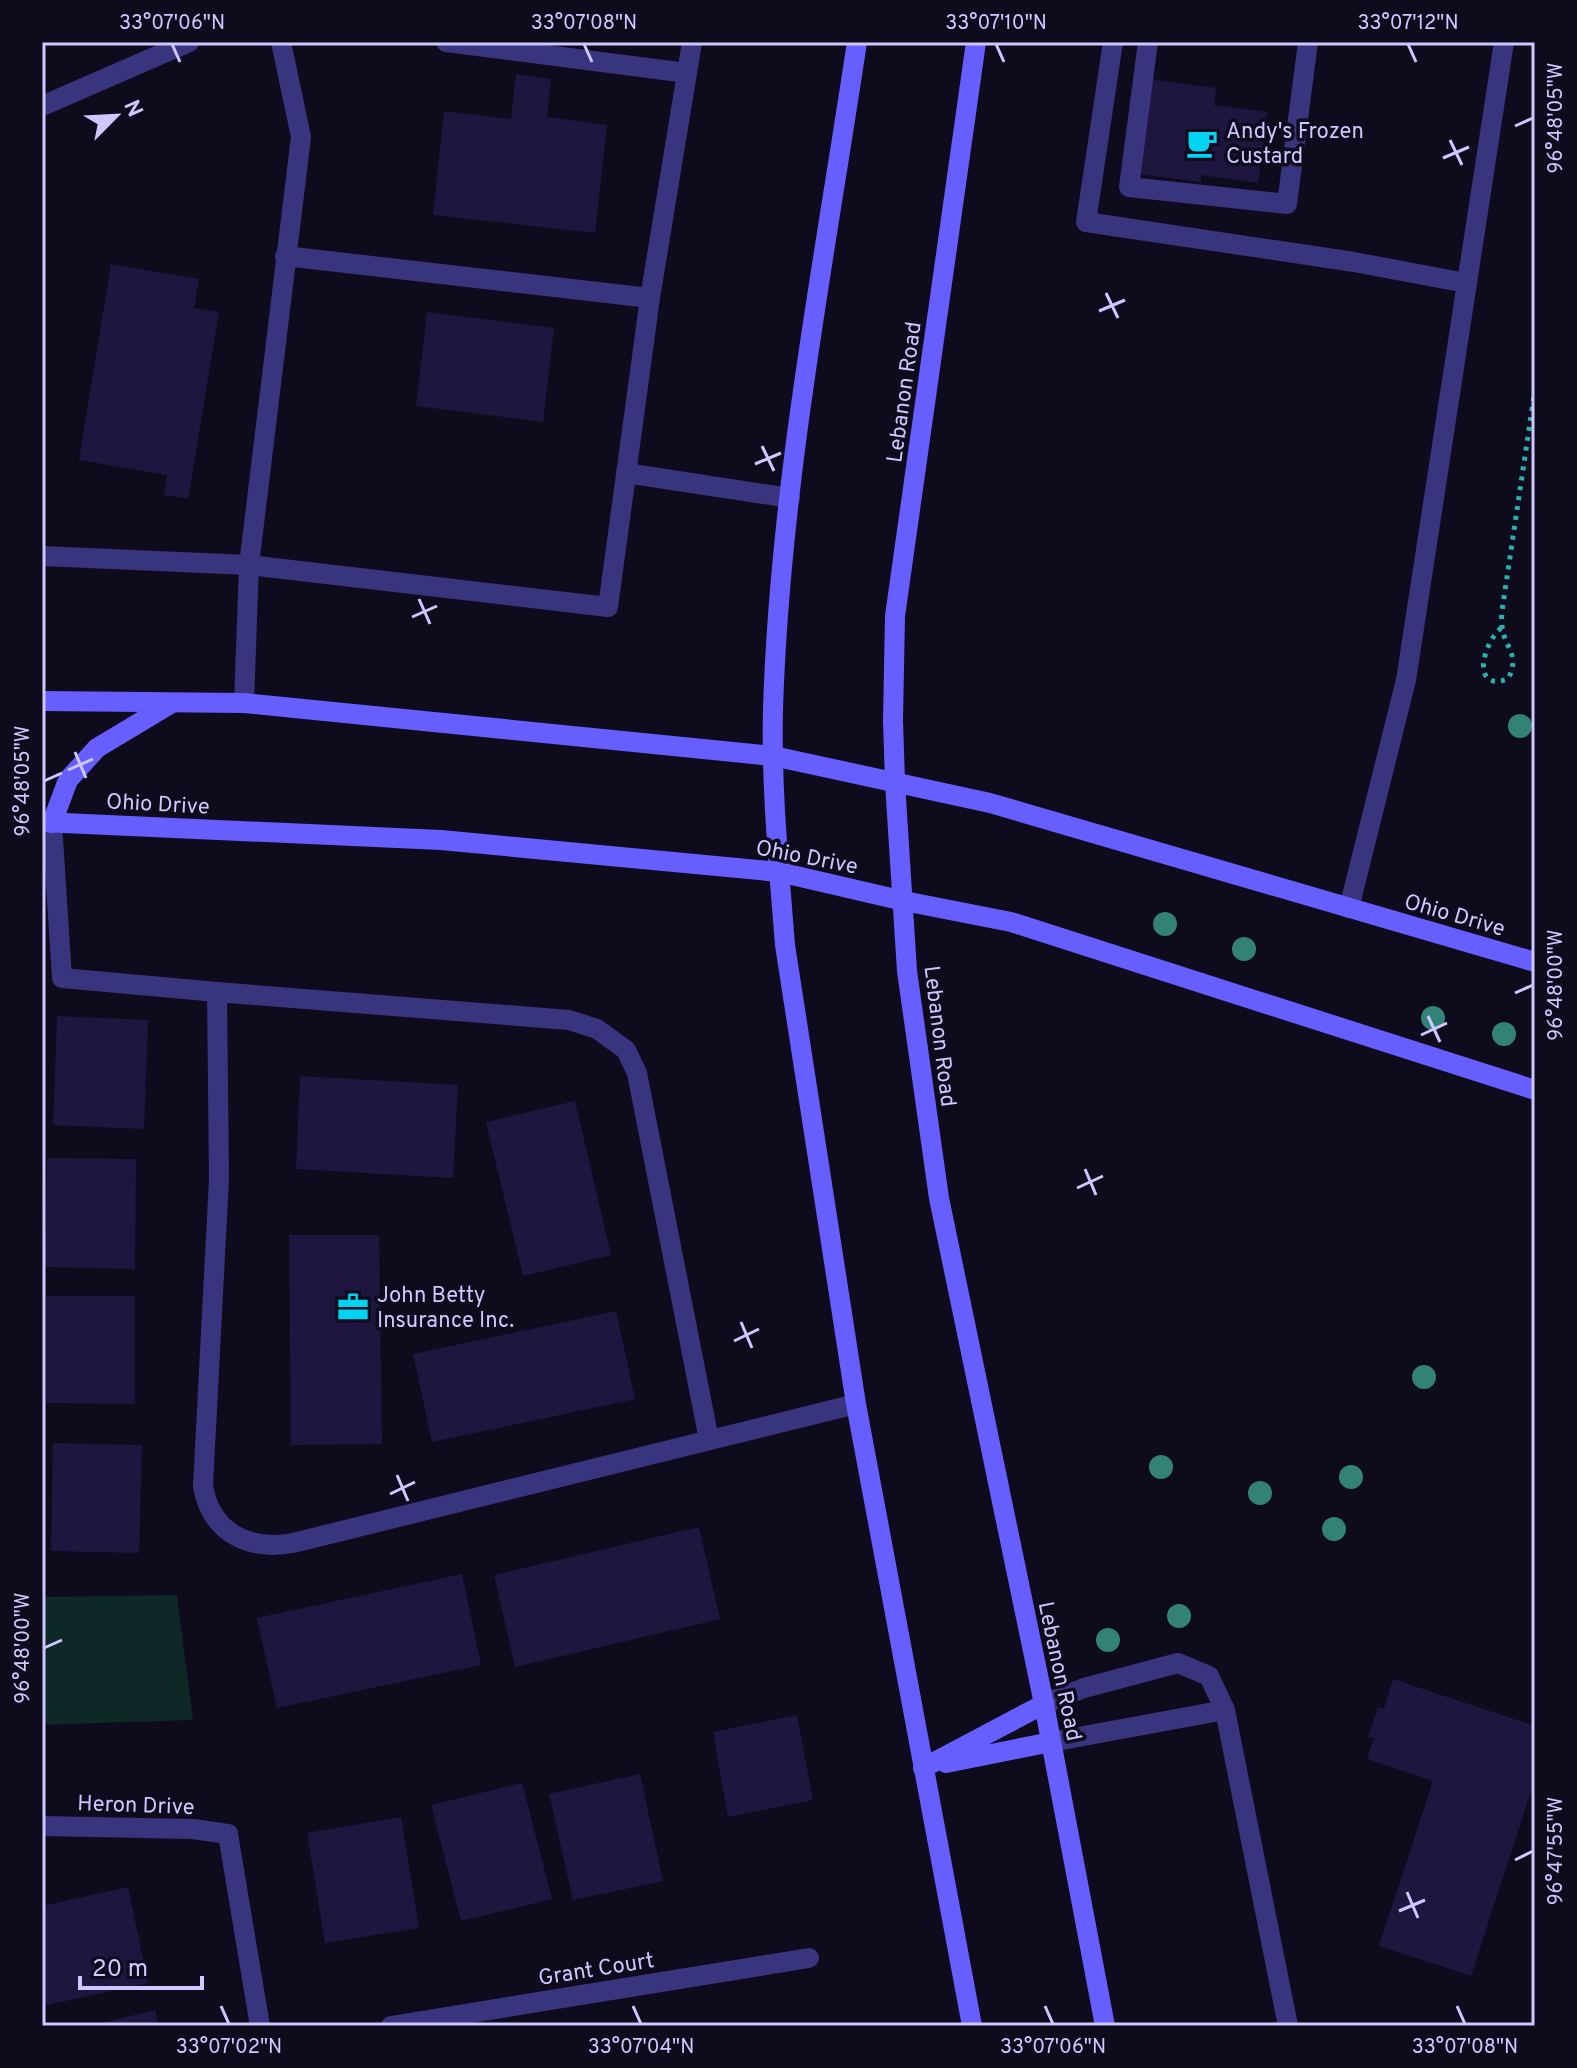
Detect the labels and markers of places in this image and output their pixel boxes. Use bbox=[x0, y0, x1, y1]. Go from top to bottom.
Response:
place label: Andy's Frozen Custard bbox=[1226, 119, 1364, 171]
cafe icon: Andy's Frozen Custard bbox=[1185, 126, 1219, 160]
place label: John Betty Insurance Inc. bbox=[377, 1283, 514, 1335]
office icon: John Betty Insurance Inc. bbox=[336, 1290, 370, 1324]

